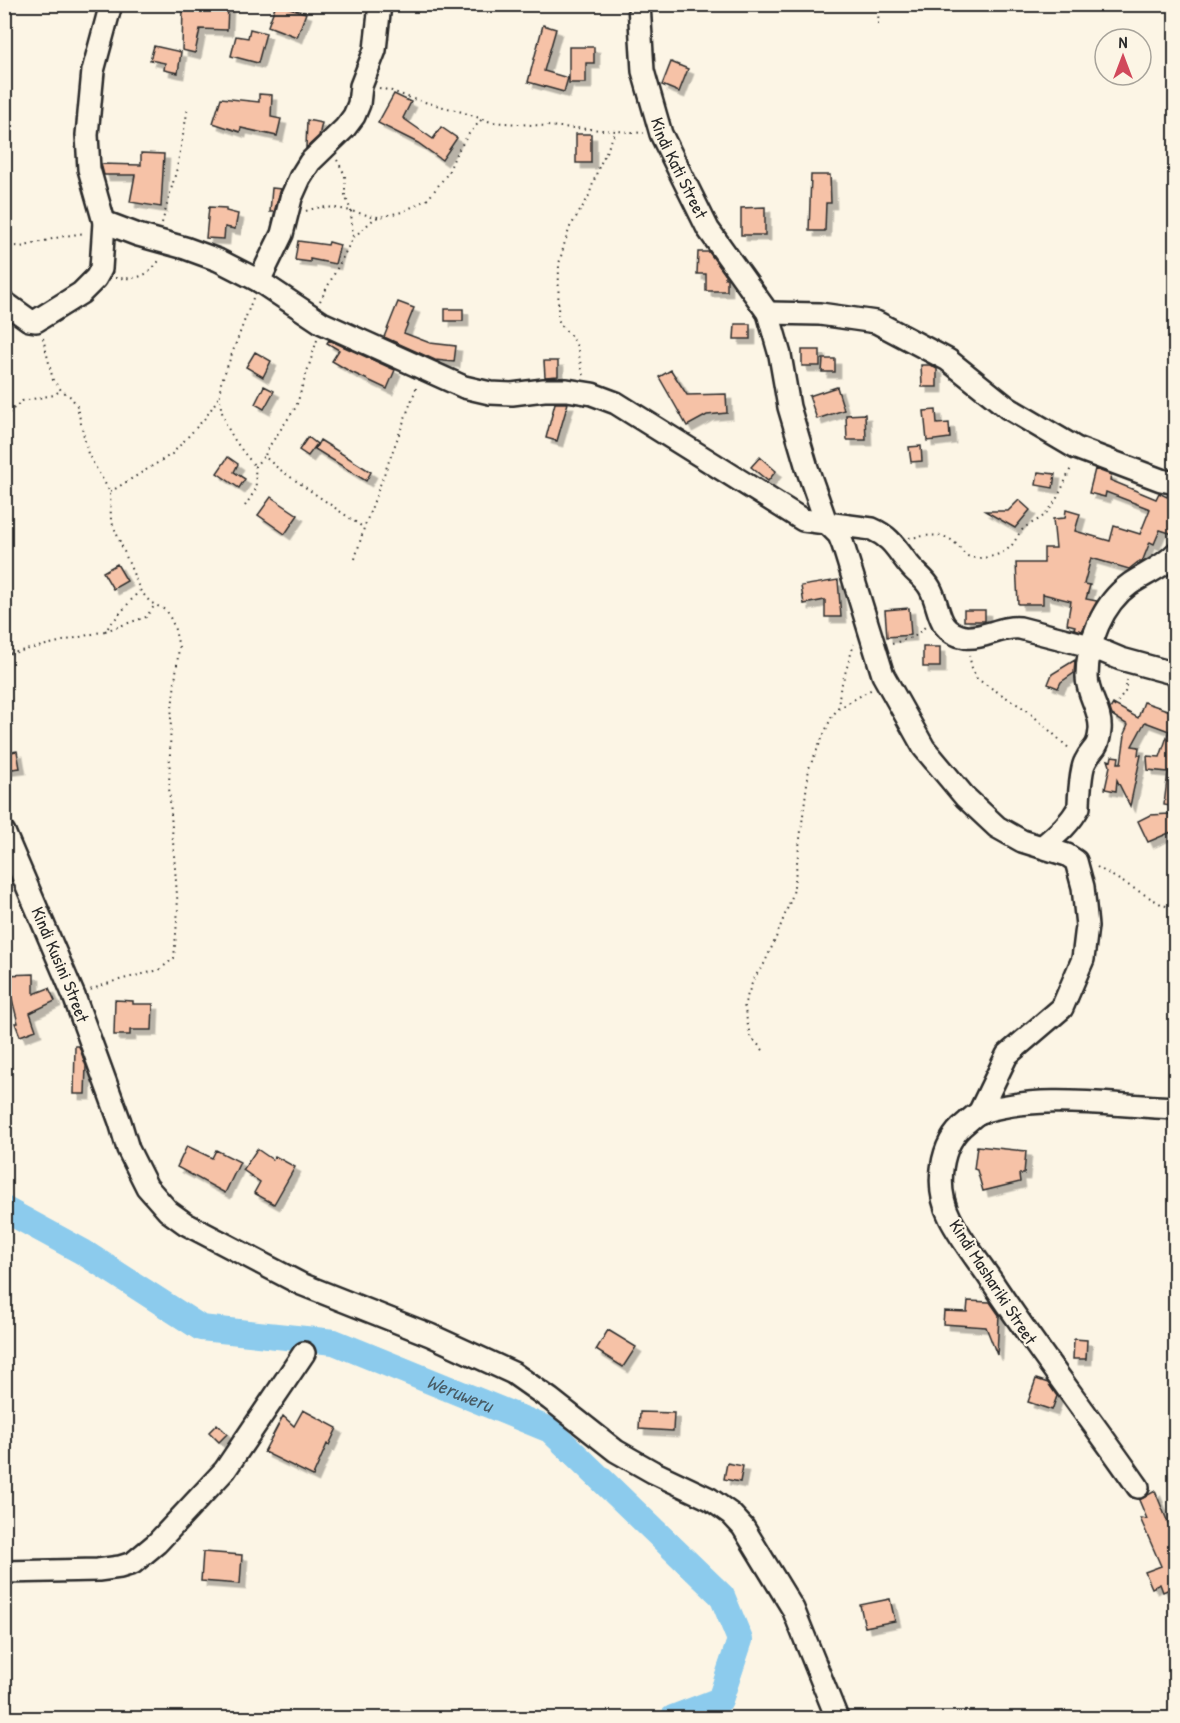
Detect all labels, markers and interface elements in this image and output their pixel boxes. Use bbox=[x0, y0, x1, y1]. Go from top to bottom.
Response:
north arrow bbox=[1093, 27, 1153, 87]
text: N bbox=[1119, 31, 1128, 53]
street label: Kindi Kati Street bbox=[645, 115, 714, 224]
street label: Kindi Kusini Street bbox=[25, 903, 96, 1026]
street label: Kindi Mashariki Street bbox=[944, 1214, 1044, 1350]
water label: Weruweru bbox=[423, 1367, 499, 1419]

